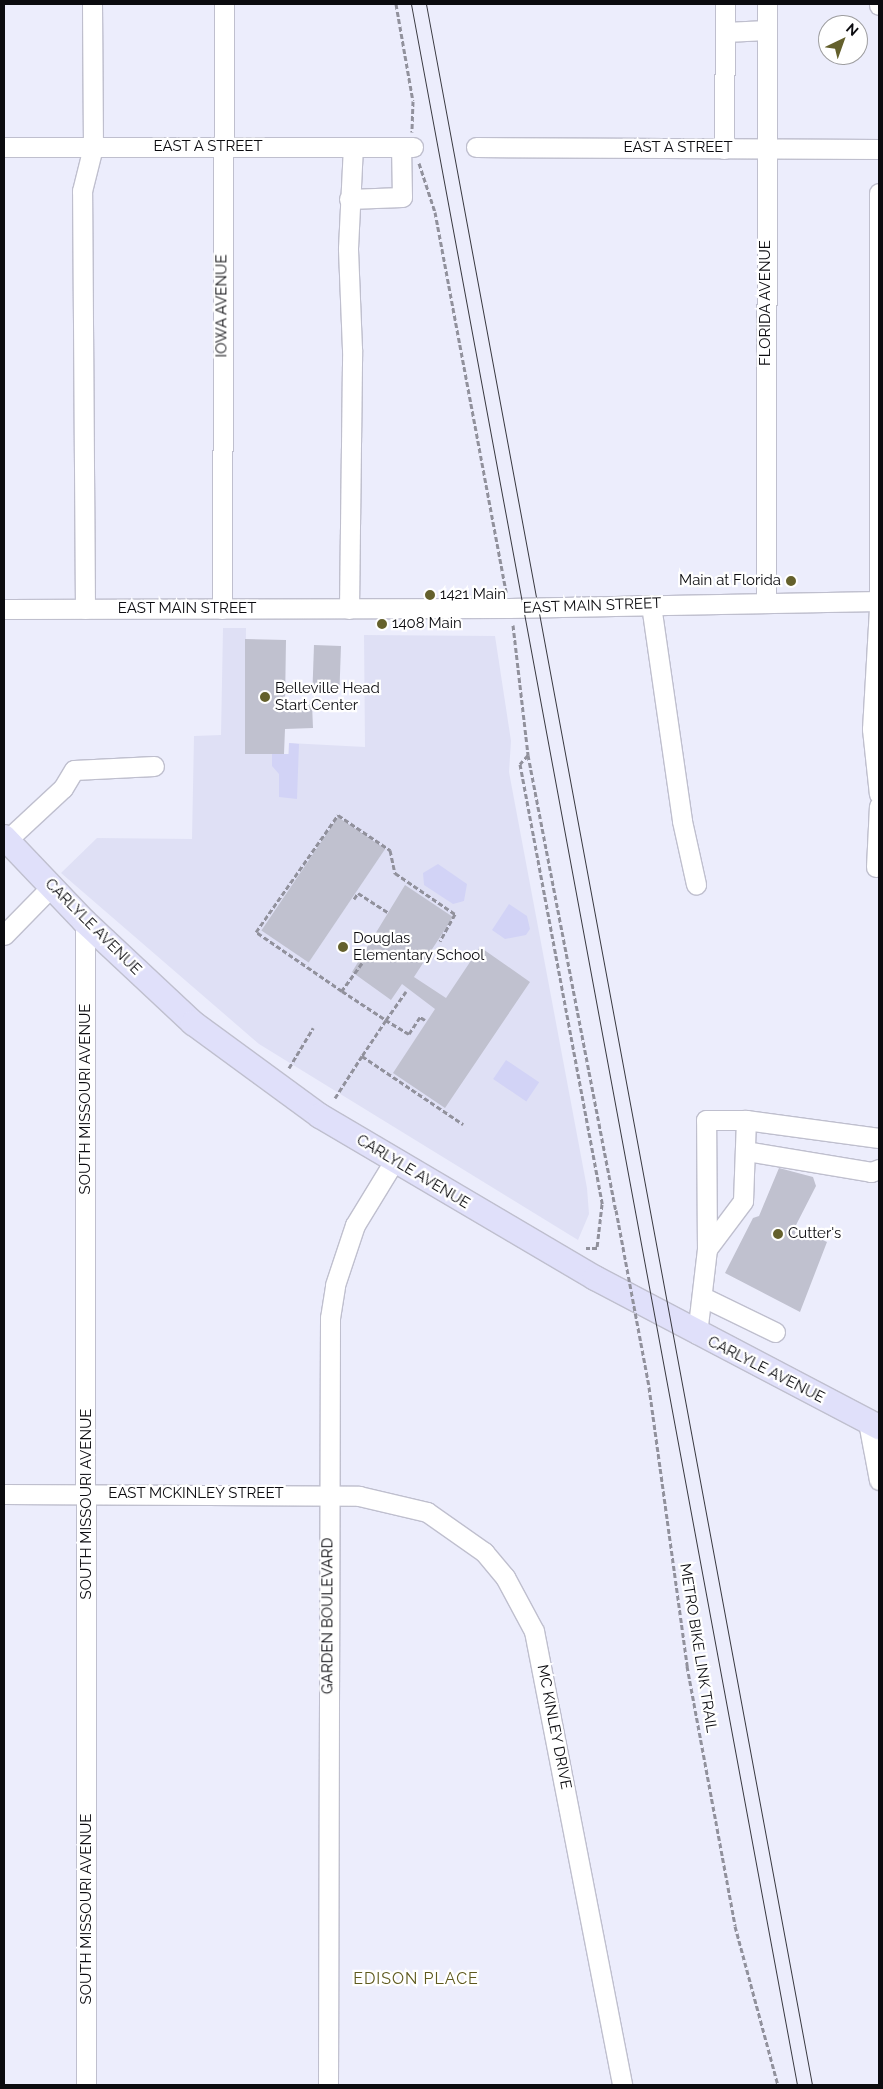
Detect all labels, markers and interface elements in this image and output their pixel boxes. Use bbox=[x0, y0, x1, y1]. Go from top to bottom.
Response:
north arrow bbox=[818, 15, 868, 65]
text: N bbox=[843, 20, 862, 39]
street label: EAST A STREET bbox=[153, 138, 263, 156]
street label: EAST A STREET bbox=[623, 139, 733, 157]
street label: FLORIDA AVENUE bbox=[757, 240, 775, 366]
street label: IOWA AVENUE bbox=[213, 254, 231, 358]
place label: Main at Florida bbox=[679, 572, 781, 590]
marker: Main at Florida bbox=[785, 575, 797, 587]
place label: 1421 Main bbox=[440, 586, 506, 604]
marker: 1421 Main bbox=[424, 589, 436, 601]
street label: EAST MAIN STREET bbox=[522, 595, 662, 617]
street label: EAST MAIN STREET bbox=[117, 600, 257, 618]
place label: 1408 Main bbox=[392, 615, 462, 633]
marker: 1408 Main bbox=[376, 618, 388, 630]
place label: Belleville Head Start Center bbox=[275, 679, 380, 714]
marker: Belleville Head Start Center bbox=[259, 691, 271, 703]
street label: CARLYLE AVENUE bbox=[41, 875, 145, 979]
place label: Douglas Elementary School bbox=[353, 929, 485, 964]
marker: Douglas Elementary School bbox=[337, 941, 349, 953]
street label: SOUTH MISSOURI AVENUE bbox=[77, 1003, 95, 1195]
street label: CARLYLE AVENUE bbox=[353, 1131, 473, 1213]
place label: Cutter's bbox=[788, 1225, 841, 1243]
marker: Cutter's bbox=[772, 1228, 784, 1240]
street label: CARLYLE AVENUE bbox=[704, 1333, 828, 1407]
street label: SOUTH MISSOURI AVENUE bbox=[78, 1408, 96, 1600]
street label: EAST MCKINLEY STREET bbox=[108, 1485, 284, 1503]
street label: GARDEN BOULEVARD bbox=[319, 1538, 337, 1694]
street label: METRO BIKE LINK TRAIL bbox=[676, 1562, 720, 1734]
street label: MC KINLEY DRIVE bbox=[533, 1663, 575, 1791]
street label: SOUTH MISSOURI AVENUE bbox=[78, 1813, 96, 2005]
district label: EDISON PLACE bbox=[352, 1969, 480, 1989]

